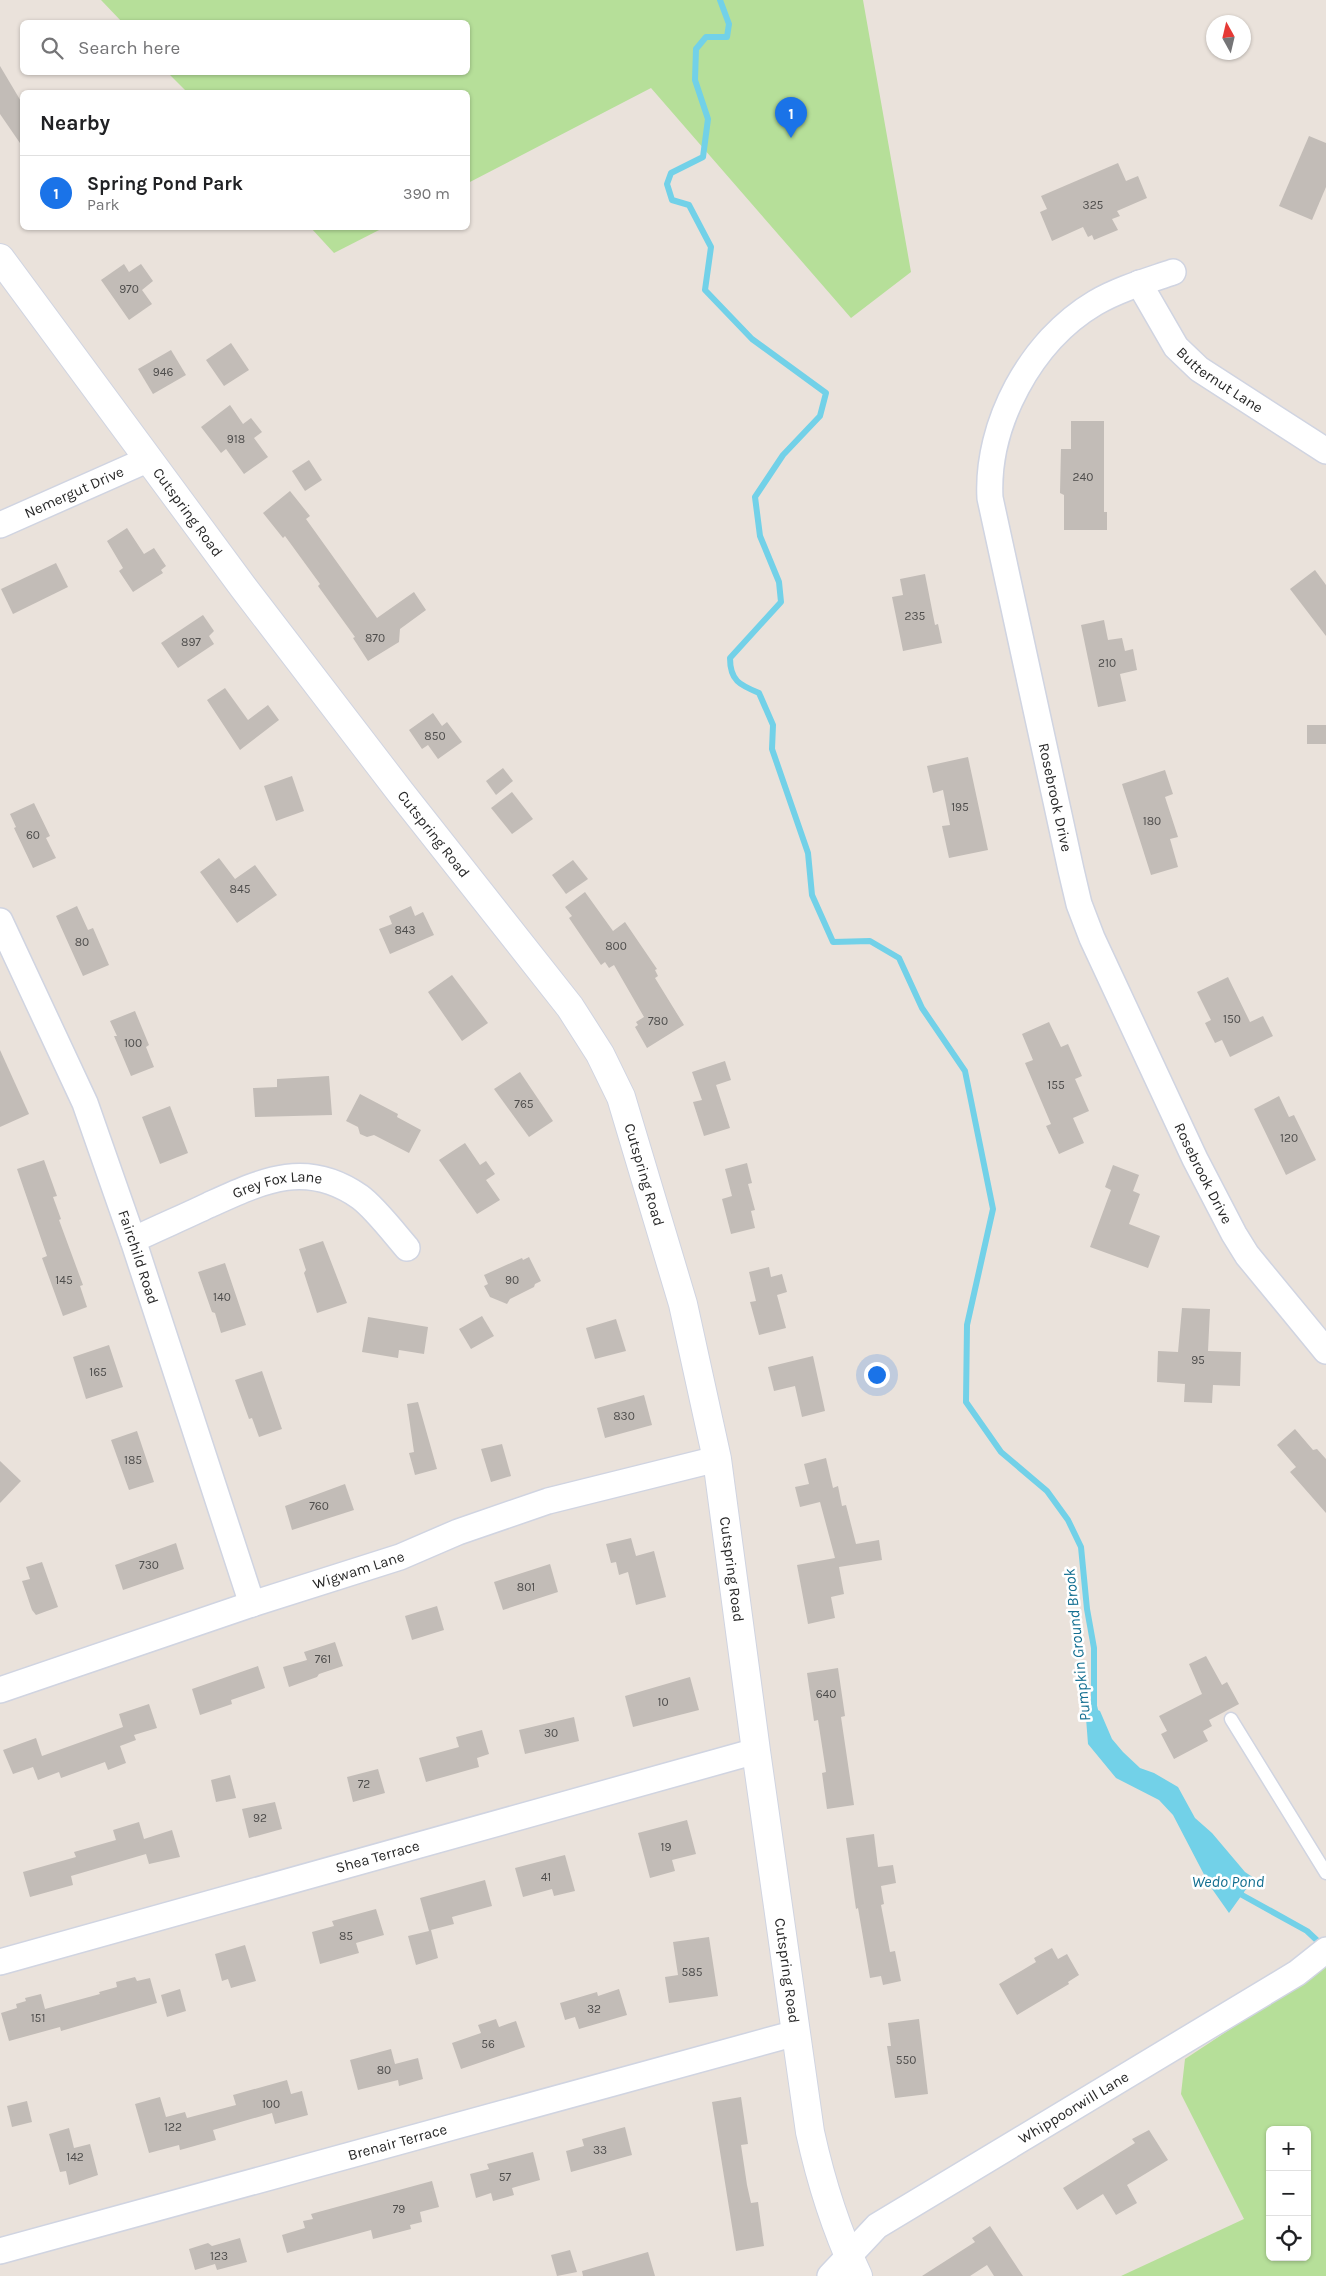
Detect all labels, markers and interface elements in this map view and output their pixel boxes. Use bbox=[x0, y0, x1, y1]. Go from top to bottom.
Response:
north arrow bbox=[1206, 15, 1251, 60]
search box bbox=[20, 20, 470, 75]
icon: search bbox=[38, 34, 66, 62]
text: Search here bbox=[78, 37, 180, 59]
pin: 1 bbox=[775, 97, 807, 138]
text: Nearby bbox=[40, 111, 110, 135]
text: Spring Pond Park bbox=[87, 173, 243, 195]
text: 1 bbox=[53, 184, 59, 203]
text: 390 m bbox=[403, 184, 450, 203]
text: Park bbox=[87, 195, 119, 214]
house number: 325 bbox=[1083, 198, 1104, 212]
house number: 970 bbox=[119, 282, 139, 296]
street label: Butternut Lane bbox=[1173, 343, 1266, 417]
house number: 946 bbox=[153, 365, 173, 379]
house number: 918 bbox=[227, 432, 245, 446]
street label: Nemergut Drive bbox=[22, 462, 127, 522]
street label: Cutspring Road bbox=[149, 464, 227, 560]
house number: 240 bbox=[1073, 470, 1093, 484]
house number: 235 bbox=[905, 609, 926, 623]
house number: 870 bbox=[365, 631, 385, 645]
house number: 897 bbox=[181, 635, 201, 649]
house number: 210 bbox=[1098, 656, 1116, 670]
house number: 850 bbox=[424, 729, 446, 743]
street label: Rosebrook Drive bbox=[1035, 741, 1076, 853]
street label: Cutspring Road bbox=[393, 787, 473, 881]
house number: 195 bbox=[951, 800, 969, 814]
house number: 180 bbox=[1143, 814, 1161, 828]
house number: 60 bbox=[26, 828, 40, 842]
house number: 845 bbox=[230, 882, 251, 896]
house number: 843 bbox=[394, 923, 416, 937]
house number: 80 bbox=[75, 935, 89, 949]
house number: 800 bbox=[605, 939, 627, 953]
house number: 150 bbox=[1223, 1012, 1241, 1026]
house number: 780 bbox=[648, 1014, 668, 1028]
house number: 100 bbox=[124, 1036, 142, 1050]
house number: 155 bbox=[1047, 1078, 1065, 1092]
house number: 765 bbox=[514, 1097, 534, 1111]
street label: Rosebrook Drive bbox=[1170, 1120, 1236, 1227]
street label: Cutspring Road bbox=[620, 1121, 668, 1228]
house number: 120 bbox=[1280, 1131, 1298, 1145]
street label: Grey Fox Lane bbox=[229, 1167, 324, 1203]
street label: Fairchild Road bbox=[114, 1208, 162, 1307]
house number: 145 bbox=[55, 1273, 73, 1287]
house number: 90 bbox=[505, 1273, 519, 1287]
house number: 140 bbox=[213, 1290, 231, 1304]
house number: 95 bbox=[1191, 1353, 1205, 1367]
your location bbox=[864, 1362, 890, 1388]
house number: 165 bbox=[89, 1365, 107, 1379]
house number: 830 bbox=[613, 1409, 635, 1423]
house number: 185 bbox=[124, 1453, 142, 1467]
house number: 760 bbox=[309, 1499, 329, 1513]
street label: Cutspring Road bbox=[716, 1516, 748, 1623]
street label: Wigwam Lane bbox=[310, 1547, 407, 1593]
house number: 730 bbox=[139, 1558, 159, 1572]
water label: Pumpkin Ground Brook bbox=[1059, 1567, 1094, 1722]
house number: 801 bbox=[517, 1580, 535, 1594]
house number: 761 bbox=[315, 1652, 331, 1666]
house number: 640 bbox=[816, 1687, 836, 1701]
house number: 10 bbox=[657, 1695, 669, 1709]
house number: 30 bbox=[544, 1726, 558, 1740]
house number: 72 bbox=[358, 1777, 370, 1791]
house number: 92 bbox=[253, 1811, 267, 1825]
street label: Shea Terrace bbox=[334, 1836, 422, 1877]
house number: 19 bbox=[661, 1840, 671, 1854]
house number: 41 bbox=[541, 1870, 551, 1884]
water label: Wedo Pond bbox=[1192, 1872, 1265, 1891]
street label: Cutspring Road bbox=[771, 1917, 803, 2024]
house number: 85 bbox=[339, 1929, 353, 1943]
house number: 585 bbox=[682, 1965, 703, 1979]
house number: 32 bbox=[587, 2002, 601, 2016]
house number: 151 bbox=[31, 2011, 45, 2025]
house number: 56 bbox=[481, 2037, 495, 2051]
house number: 550 bbox=[896, 2053, 916, 2067]
house number: 80 bbox=[377, 2063, 391, 2077]
street label: Whippoorwill Lane bbox=[1015, 2067, 1132, 2148]
house number: 100 bbox=[262, 2097, 280, 2111]
house number: 122 bbox=[164, 2120, 182, 2134]
street label: Brenair Terrace bbox=[346, 2120, 449, 2164]
map controls bbox=[1266, 2126, 1311, 2261]
button: + bbox=[1266, 2126, 1311, 2171]
house number: 33 bbox=[593, 2143, 607, 2157]
house number: 142 bbox=[66, 2150, 84, 2164]
house number: 57 bbox=[499, 2170, 512, 2184]
button: − bbox=[1266, 2171, 1311, 2216]
house number: 79 bbox=[393, 2202, 405, 2216]
button: locate bbox=[1266, 2216, 1311, 2261]
house number: 123 bbox=[210, 2249, 228, 2263]

